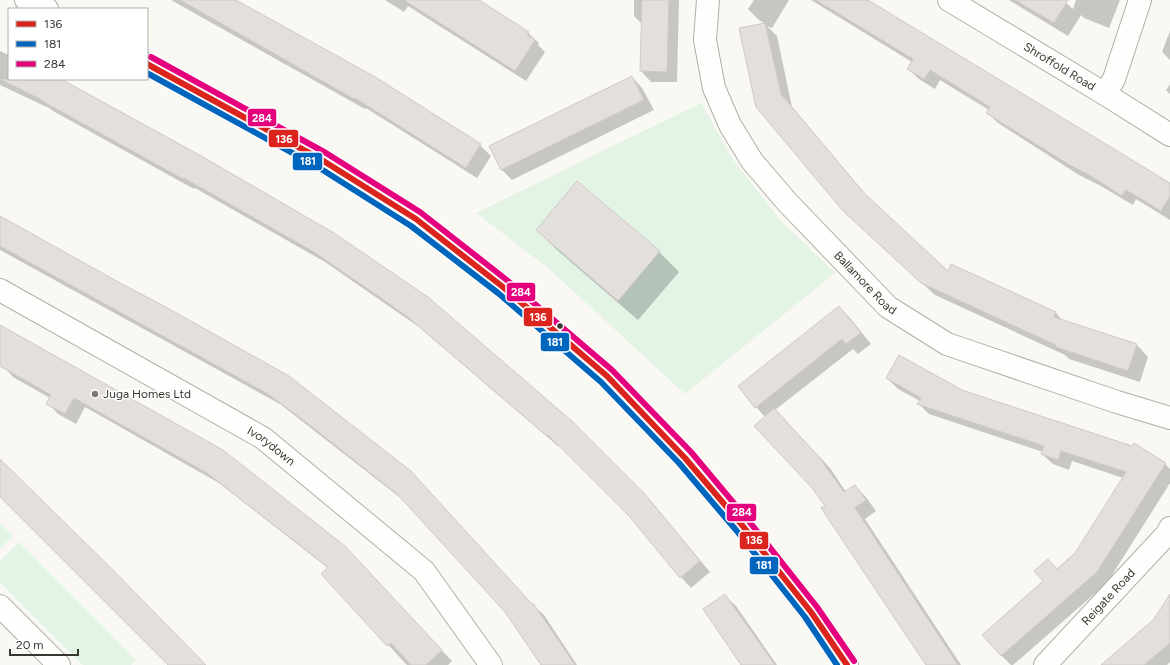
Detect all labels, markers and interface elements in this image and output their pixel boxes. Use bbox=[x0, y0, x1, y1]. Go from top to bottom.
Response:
legend bbox=[8, 8, 148, 80]
text: 136 bbox=[44, 17, 62, 31]
text: 181 bbox=[44, 37, 61, 51]
street label: Shroffold Road bbox=[1021, 40, 1098, 94]
text: 284 bbox=[44, 57, 66, 71]
line badge: 284 bbox=[247, 108, 277, 127]
text: 284 bbox=[252, 112, 272, 125]
line badge: 136 bbox=[268, 129, 299, 148]
text: 136 bbox=[275, 133, 293, 146]
line badge: 181 bbox=[292, 152, 323, 171]
text: 181 bbox=[300, 155, 316, 168]
street label: Ballamore Road bbox=[831, 248, 899, 318]
line badge: 284 bbox=[506, 282, 536, 302]
text: 284 bbox=[511, 286, 531, 299]
line badge: 136 bbox=[523, 307, 553, 327]
text: 136 bbox=[529, 311, 547, 324]
unlabelled marker bbox=[555, 321, 565, 331]
line badge: 181 bbox=[540, 332, 570, 352]
text: 181 bbox=[547, 336, 563, 349]
place label: Juga Homes Ltd bbox=[103, 387, 191, 401]
marker: Juga Homes Ltd bbox=[90, 389, 100, 399]
street label: Ivorydown bbox=[245, 424, 298, 469]
line badge: 284 bbox=[726, 503, 757, 522]
text: 284 bbox=[732, 506, 752, 519]
line badge: 136 bbox=[739, 531, 769, 550]
text: 136 bbox=[745, 534, 763, 547]
line badge: 181 bbox=[749, 556, 779, 575]
text: 181 bbox=[756, 559, 772, 572]
street label: Reigate Road bbox=[1079, 566, 1138, 628]
scale bar bbox=[10, 631, 78, 657]
text: 20 m bbox=[16, 638, 44, 652]

